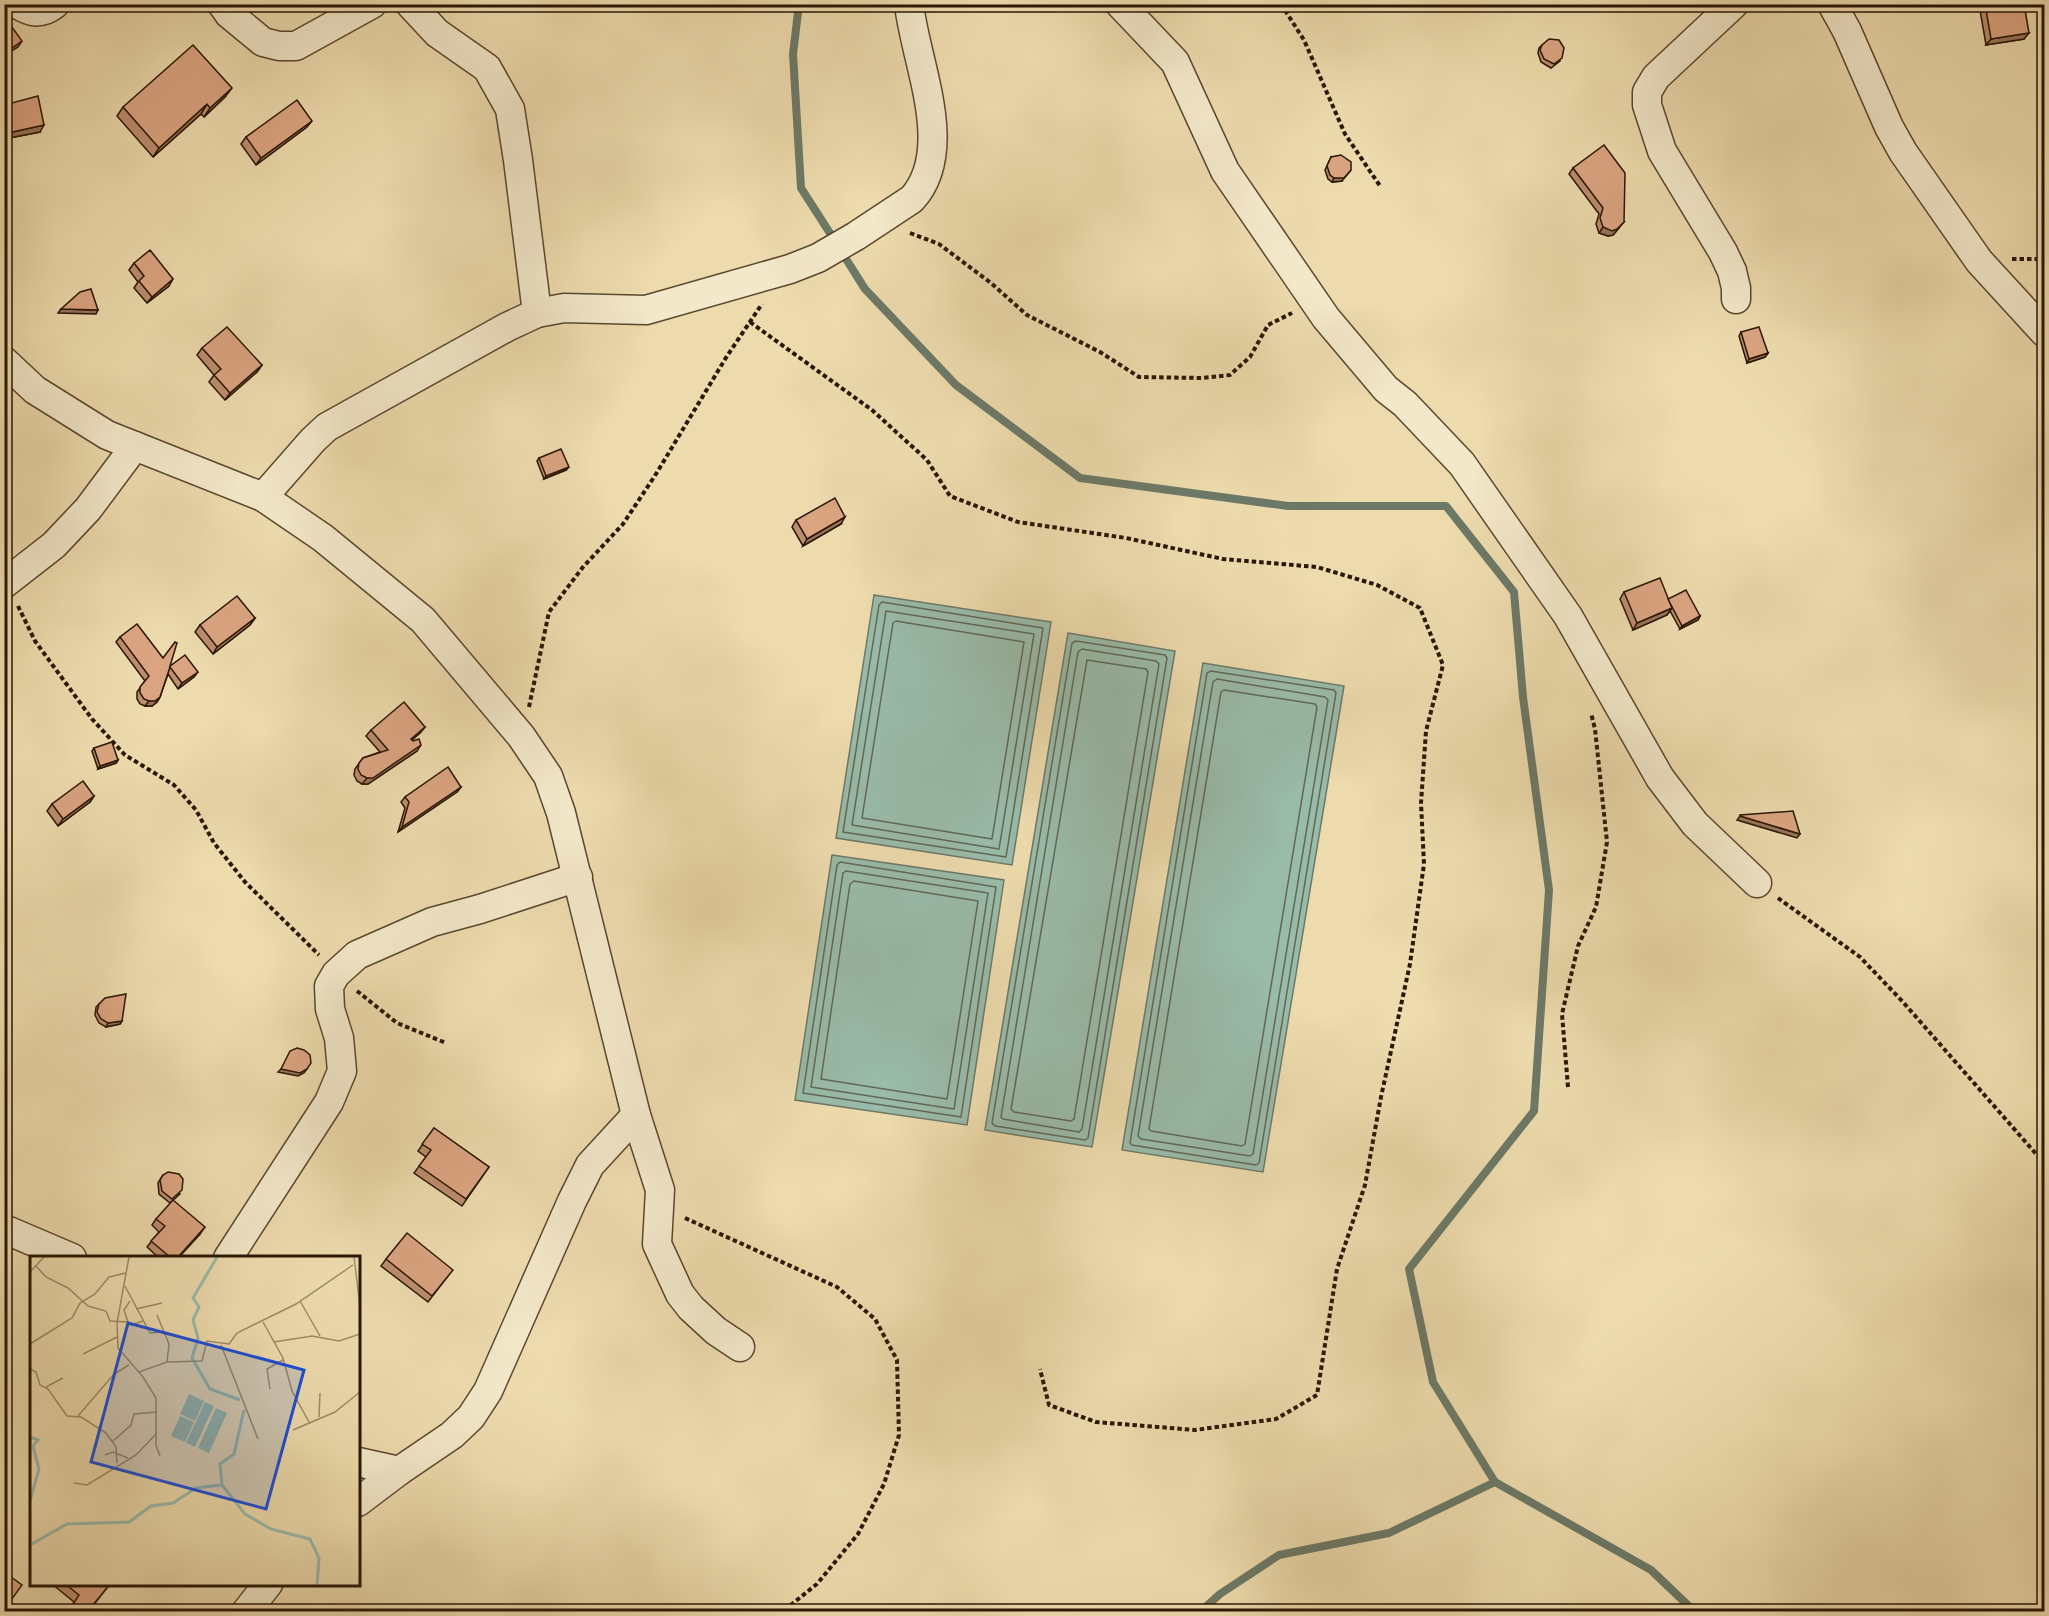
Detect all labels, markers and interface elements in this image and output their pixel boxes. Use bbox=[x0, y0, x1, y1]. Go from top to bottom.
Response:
inset map bbox=[30, 1256, 360, 1586]

